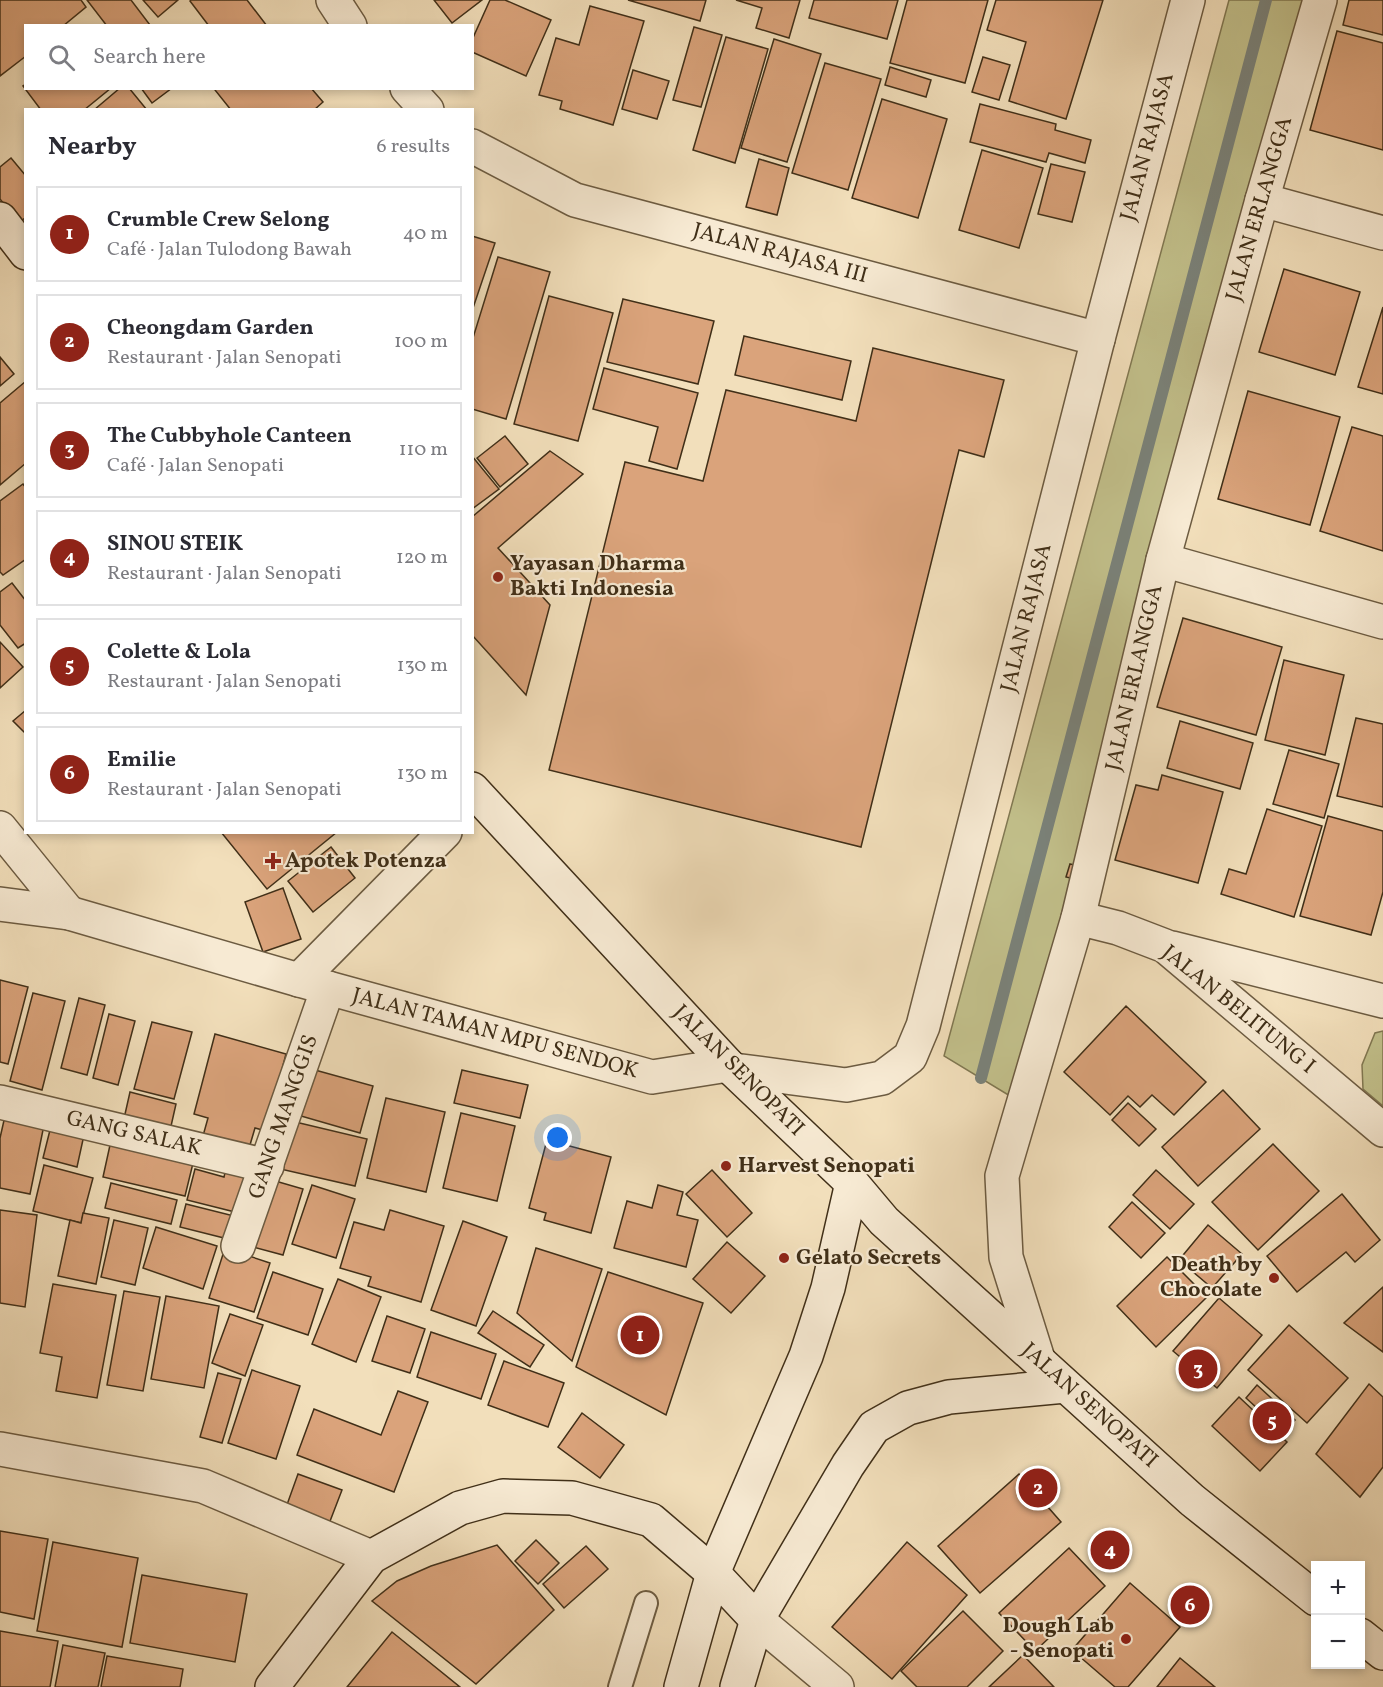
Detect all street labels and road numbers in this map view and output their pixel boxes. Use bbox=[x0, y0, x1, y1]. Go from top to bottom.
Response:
street label: JALAN RAJASA bbox=[1113, 70, 1183, 224]
street label: JALAN ERLANGGA bbox=[1219, 113, 1301, 305]
street label: JALAN RAJASA III bbox=[689, 216, 871, 292]
street label: JALAN RAJASA bbox=[994, 540, 1060, 696]
street label: JALAN ERLANGGA bbox=[1098, 582, 1172, 774]
street label: JALAN BELITUNG I bbox=[1154, 938, 1322, 1082]
street label: JALAN TAMAN MPU SENDOK bbox=[348, 981, 642, 1087]
street label: JALAN SENOPATI bbox=[665, 998, 811, 1144]
street label: GANG MANGGIS bbox=[241, 1031, 327, 1203]
street label: GANG SALAK bbox=[63, 1103, 205, 1165]
street label: JALAN SENOPATI bbox=[1014, 1336, 1164, 1476]

